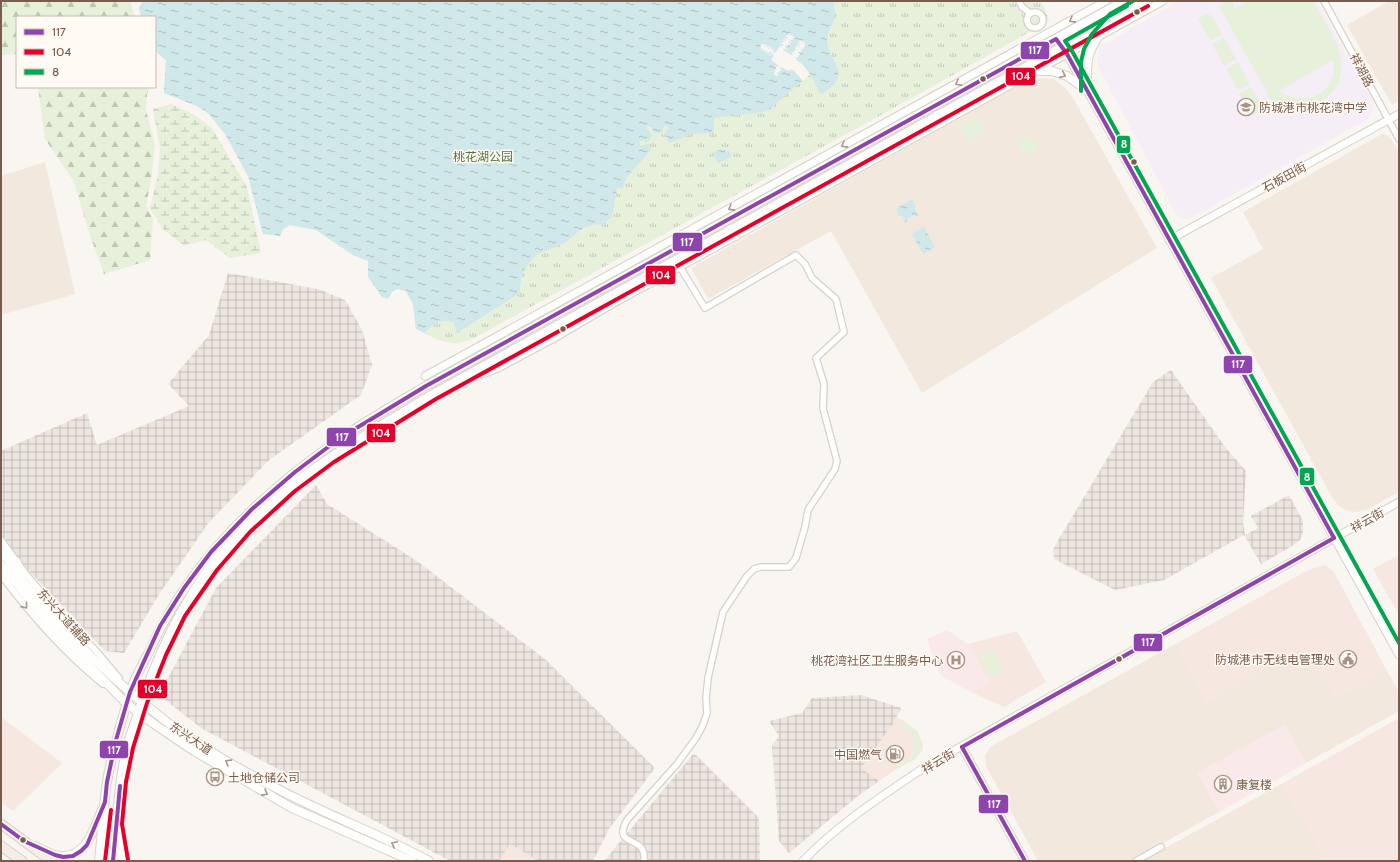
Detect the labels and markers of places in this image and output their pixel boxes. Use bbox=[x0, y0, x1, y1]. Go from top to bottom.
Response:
unlabelled marker bbox=[1132, 7, 1142, 17]
unlabelled marker bbox=[978, 74, 988, 84]
school or university icon: 防城港市桃花湾中学 bbox=[1236, 97, 1256, 117]
place label: 防城港市桃花湾中学 bbox=[1259, 100, 1367, 115]
unlabelled marker bbox=[1129, 157, 1139, 167]
unlabelled marker bbox=[558, 324, 568, 334]
public building icon: 防城港市无线电管理处 bbox=[1338, 649, 1358, 669]
hospital icon: 桃花湾社区卫生服务中心 bbox=[946, 650, 966, 670]
place label: 防城港市无线电管理处 bbox=[1215, 652, 1335, 667]
place label: 桃花湾社区卫生服务中心 bbox=[811, 653, 943, 668]
unlabelled marker bbox=[1114, 654, 1124, 664]
fuel station icon: 中国燃气 bbox=[885, 744, 905, 764]
place label: 中国燃气 bbox=[834, 747, 882, 762]
bus stop icon: 土地仓储公司 bbox=[205, 767, 225, 787]
place label: 土地仓储公司 bbox=[228, 770, 300, 785]
building icon: 康复楼 bbox=[1213, 774, 1233, 794]
place label: 康复楼 bbox=[1236, 777, 1272, 792]
unlabelled marker bbox=[18, 835, 28, 845]

